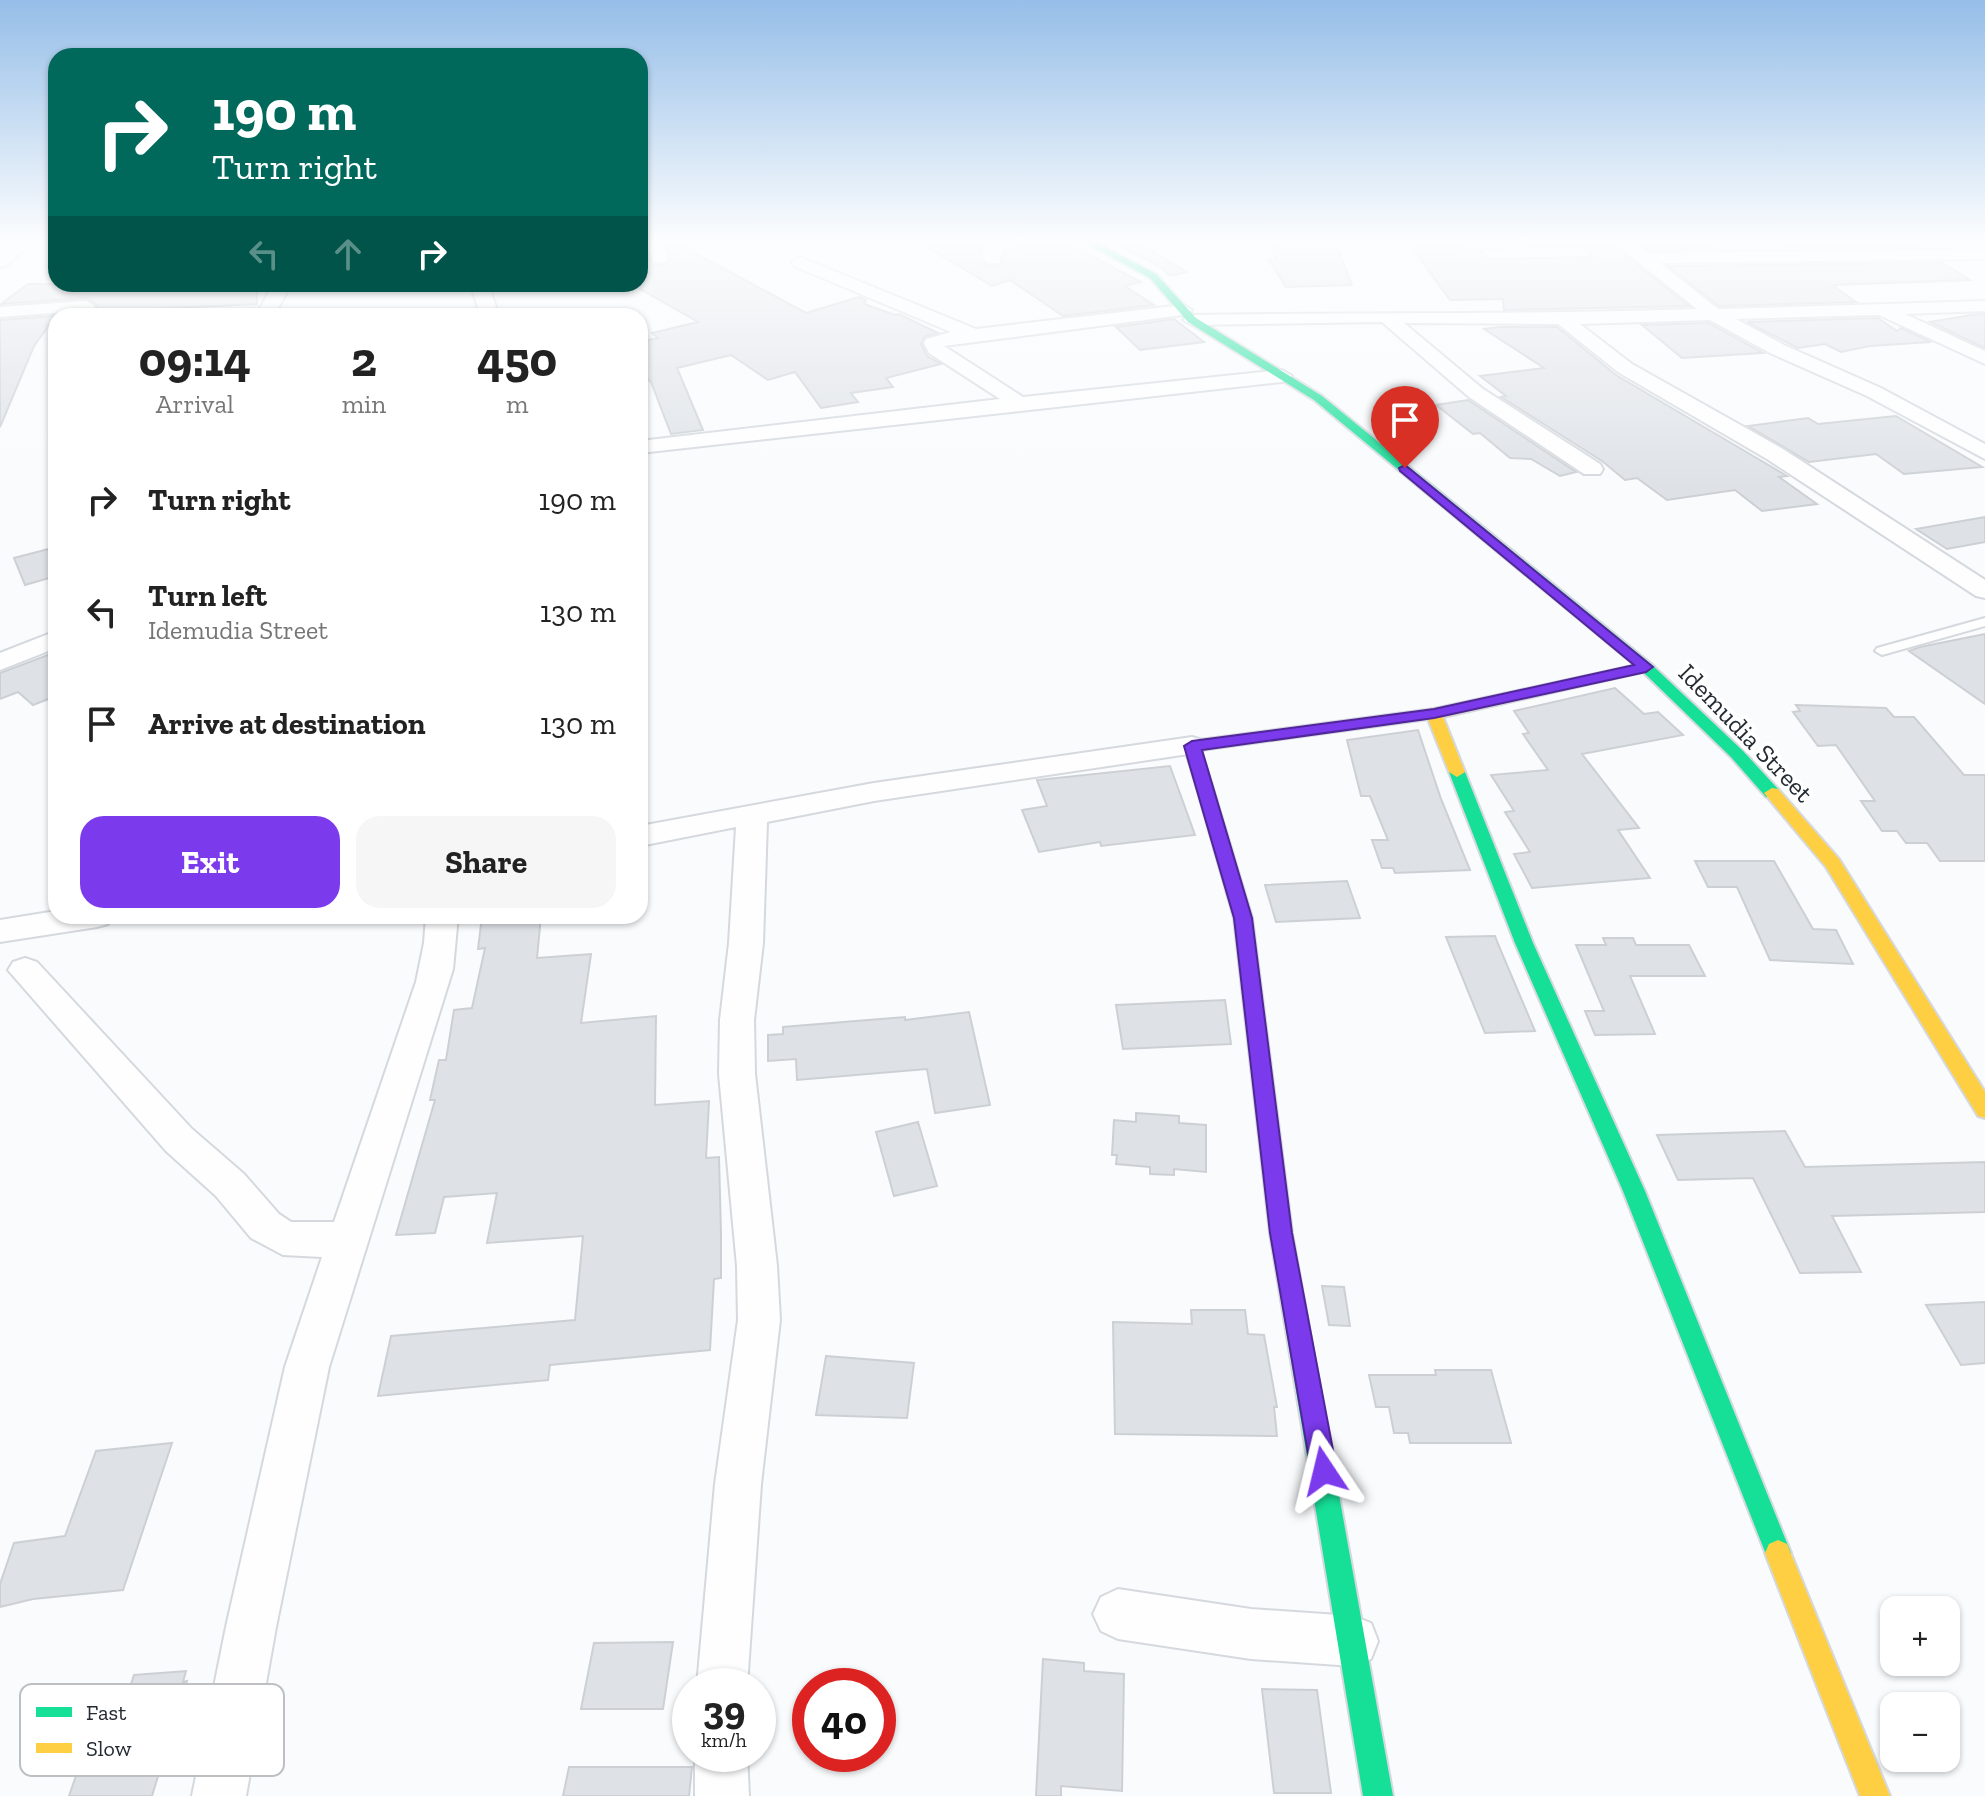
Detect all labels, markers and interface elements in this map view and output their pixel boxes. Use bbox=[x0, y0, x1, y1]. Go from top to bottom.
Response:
text: 190 m bbox=[212, 77, 356, 144]
icon: right bbox=[80, 80, 184, 184]
text: Turn right bbox=[212, 145, 377, 188]
icon: left bbox=[242, 232, 286, 276]
icon: ahead bbox=[326, 232, 370, 276]
icon: right bbox=[410, 232, 454, 276]
text: 09:14 bbox=[139, 331, 251, 388]
text: 2 bbox=[351, 331, 377, 388]
text: 450 bbox=[477, 331, 557, 388]
pin bbox=[1371, 386, 1439, 468]
text: Arrival bbox=[156, 388, 234, 420]
text: min bbox=[342, 388, 386, 420]
text: m bbox=[506, 388, 528, 420]
icon: arrive bbox=[1383, 398, 1427, 442]
icon: right bbox=[80, 478, 124, 522]
text: Turn right bbox=[148, 482, 290, 518]
text: 190 m bbox=[539, 482, 616, 518]
text: Turn left bbox=[148, 578, 267, 614]
icon: left bbox=[80, 590, 124, 634]
text: 130 m bbox=[540, 594, 616, 630]
text: Idemudia Street bbox=[148, 614, 328, 646]
street label: Idemudia Street bbox=[1672, 657, 1820, 809]
icon: arrive bbox=[80, 702, 124, 746]
text: Arrive at destination bbox=[148, 706, 425, 742]
text: 130 m bbox=[540, 706, 616, 742]
button: Exit bbox=[80, 816, 340, 908]
button: Share bbox=[356, 816, 616, 908]
position arrow bbox=[1282, 1429, 1366, 1513]
map controls bbox=[1880, 1596, 1960, 1772]
button: + bbox=[1880, 1596, 1960, 1676]
speed limit sign: 40 bbox=[792, 1668, 896, 1772]
legend bbox=[20, 1684, 284, 1776]
text: 39 bbox=[703, 1686, 745, 1734]
button: − bbox=[1880, 1692, 1960, 1772]
text: Fast bbox=[86, 1699, 127, 1726]
text: km/h bbox=[701, 1728, 747, 1752]
text: Slow bbox=[86, 1735, 132, 1762]

